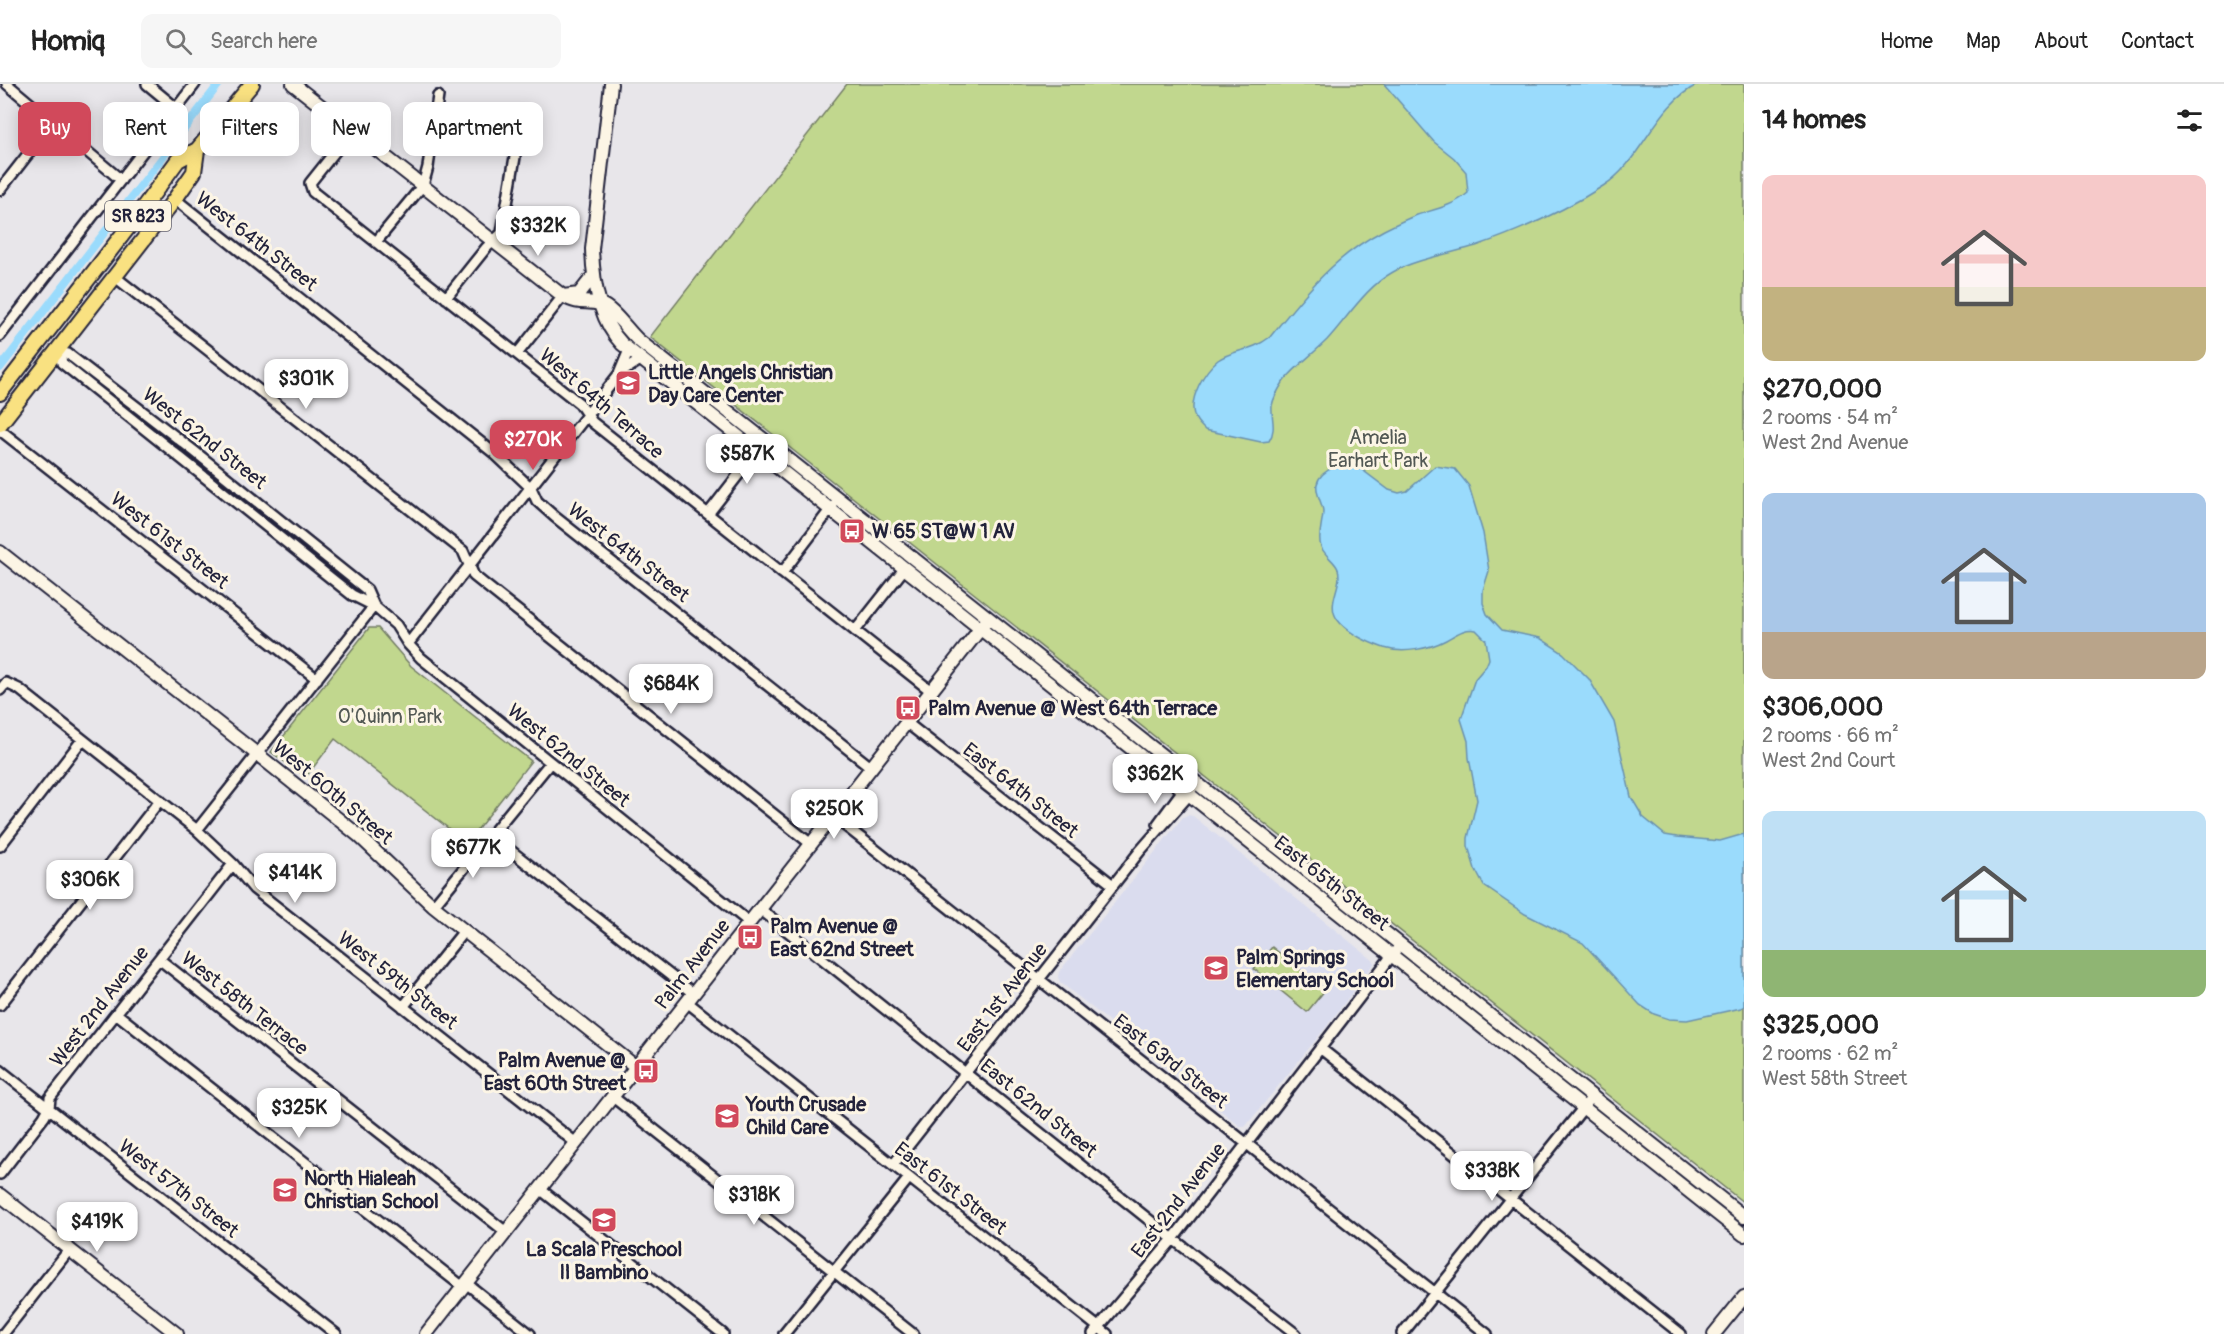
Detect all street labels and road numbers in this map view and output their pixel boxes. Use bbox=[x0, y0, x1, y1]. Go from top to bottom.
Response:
street label: West 64th Street bbox=[191, 186, 323, 297]
road number: SR 823 bbox=[105, 201, 171, 231]
street label: West 64th Terrace bbox=[534, 343, 669, 464]
street label: West 62nd Street bbox=[138, 382, 273, 495]
street label: West 61st Street bbox=[106, 486, 235, 595]
street label: West 64th Street bbox=[563, 497, 695, 608]
street label: West 62nd Street bbox=[502, 698, 636, 813]
street label: West 60th Street bbox=[267, 735, 399, 851]
street label: East 64th Street bbox=[958, 737, 1084, 844]
street label: East 65th Street bbox=[1269, 831, 1395, 937]
street label: Palm Avenue bbox=[649, 914, 736, 1015]
street label: West 59th Street bbox=[333, 926, 463, 1036]
street label: East 1st Avenue bbox=[952, 938, 1053, 1057]
street label: West 2nd Avenue bbox=[44, 941, 154, 1072]
street label: West 58th Terrace bbox=[176, 946, 313, 1061]
street label: East 63rd Street bbox=[1108, 1009, 1234, 1115]
street label: East 62nd Street bbox=[975, 1054, 1103, 1164]
street label: West 57th Street bbox=[114, 1134, 245, 1244]
street label: East 61st Street bbox=[889, 1137, 1013, 1241]
street label: East 2nd Avenue bbox=[1126, 1138, 1231, 1263]

